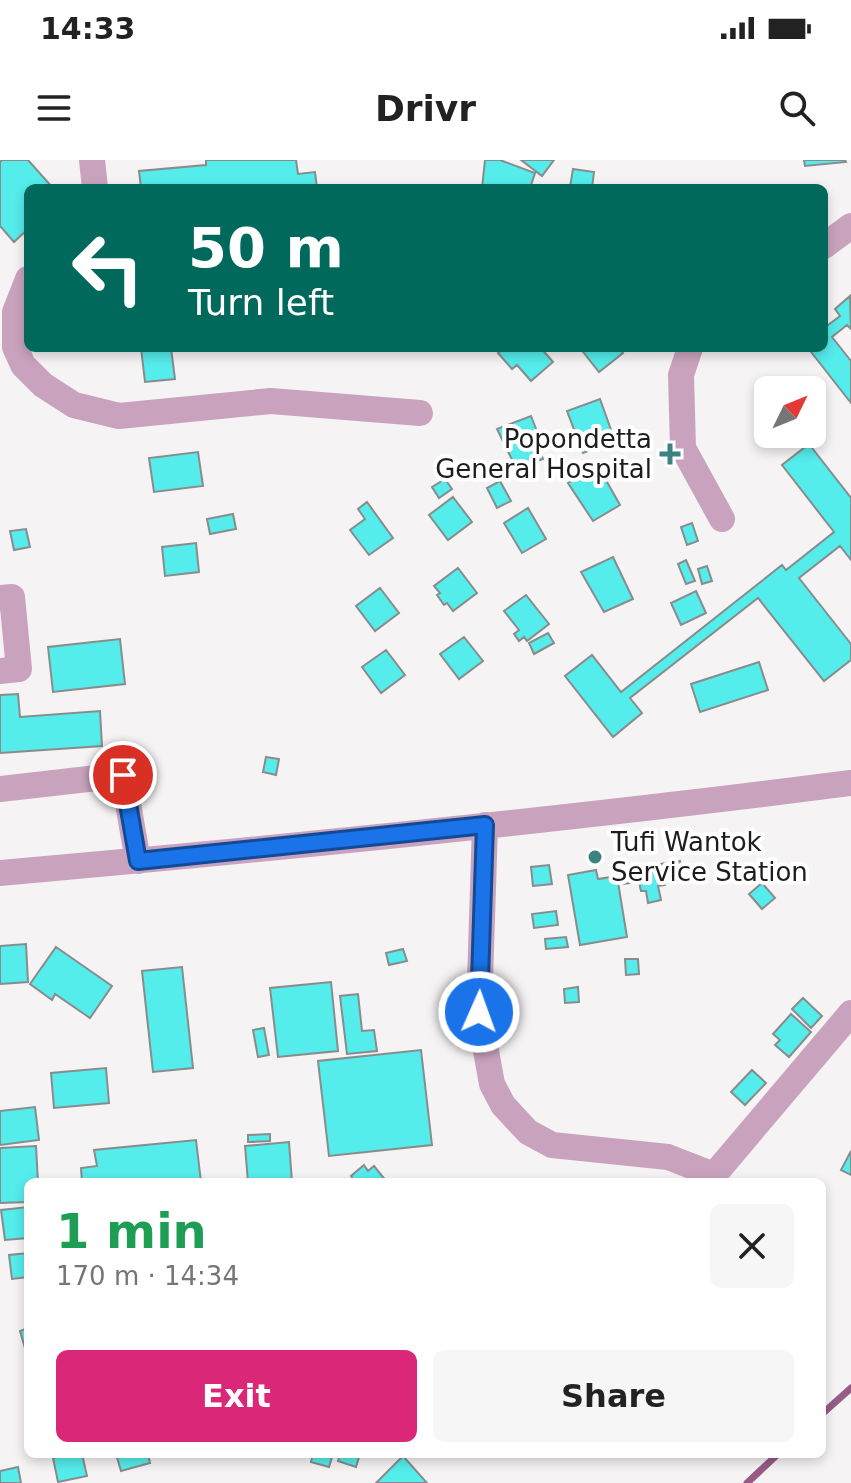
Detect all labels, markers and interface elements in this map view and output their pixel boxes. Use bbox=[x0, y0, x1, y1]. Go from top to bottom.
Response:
text: 14:33 bbox=[40, 11, 136, 46]
icon: menu bbox=[32, 86, 76, 130]
icon: search bbox=[775, 86, 819, 130]
text: Drivr bbox=[375, 88, 476, 129]
text: 50 m bbox=[188, 215, 344, 280]
icon: left bbox=[56, 216, 160, 320]
text: Turn left bbox=[188, 282, 334, 323]
north arrow bbox=[754, 376, 826, 448]
map controls bbox=[754, 376, 826, 448]
place label: Popondetta General Hospital bbox=[435, 424, 652, 484]
marker: Popondetta General Hospital bbox=[659, 443, 681, 465]
pin bbox=[89, 741, 157, 809]
icon: arrive bbox=[101, 753, 145, 797]
place label: Tufi Wantok Service Station bbox=[610, 827, 808, 887]
marker: Tufi Wantok Service Station bbox=[586, 848, 604, 866]
position arrow bbox=[437, 970, 521, 1054]
text: 1 min bbox=[56, 1203, 207, 1259]
button: close bbox=[710, 1204, 794, 1288]
text: 170 m · 14:34 bbox=[56, 1261, 239, 1291]
button: Exit bbox=[56, 1350, 417, 1442]
button: Share bbox=[433, 1350, 794, 1442]

